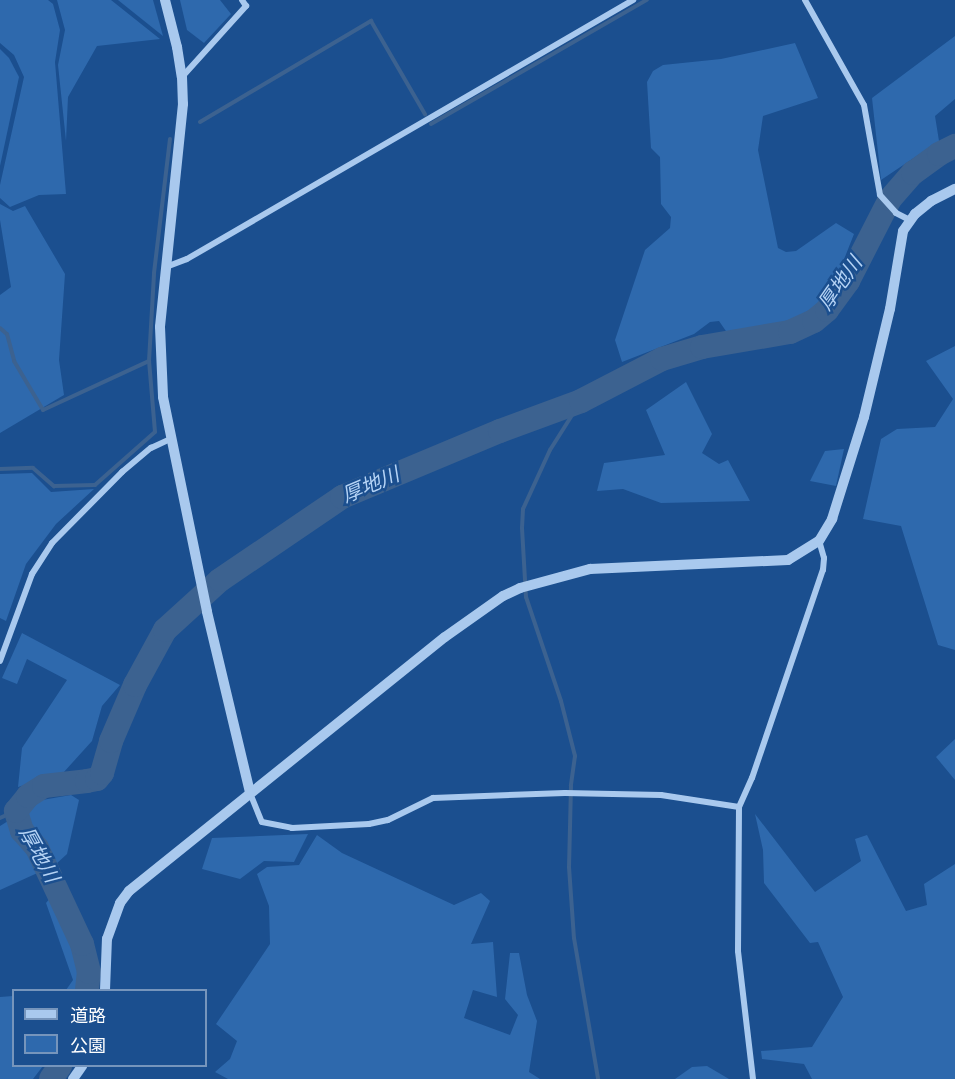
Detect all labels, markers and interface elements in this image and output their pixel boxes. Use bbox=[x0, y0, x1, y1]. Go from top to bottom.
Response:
water label: 厚地川 bbox=[814, 253, 868, 315]
water label: 厚地川 bbox=[339, 463, 403, 509]
water label: 厚地川 bbox=[13, 823, 63, 887]
legend bbox=[12, 989, 207, 1067]
text: 道路 bbox=[70, 1005, 106, 1027]
text: 公園 bbox=[70, 1035, 106, 1057]

